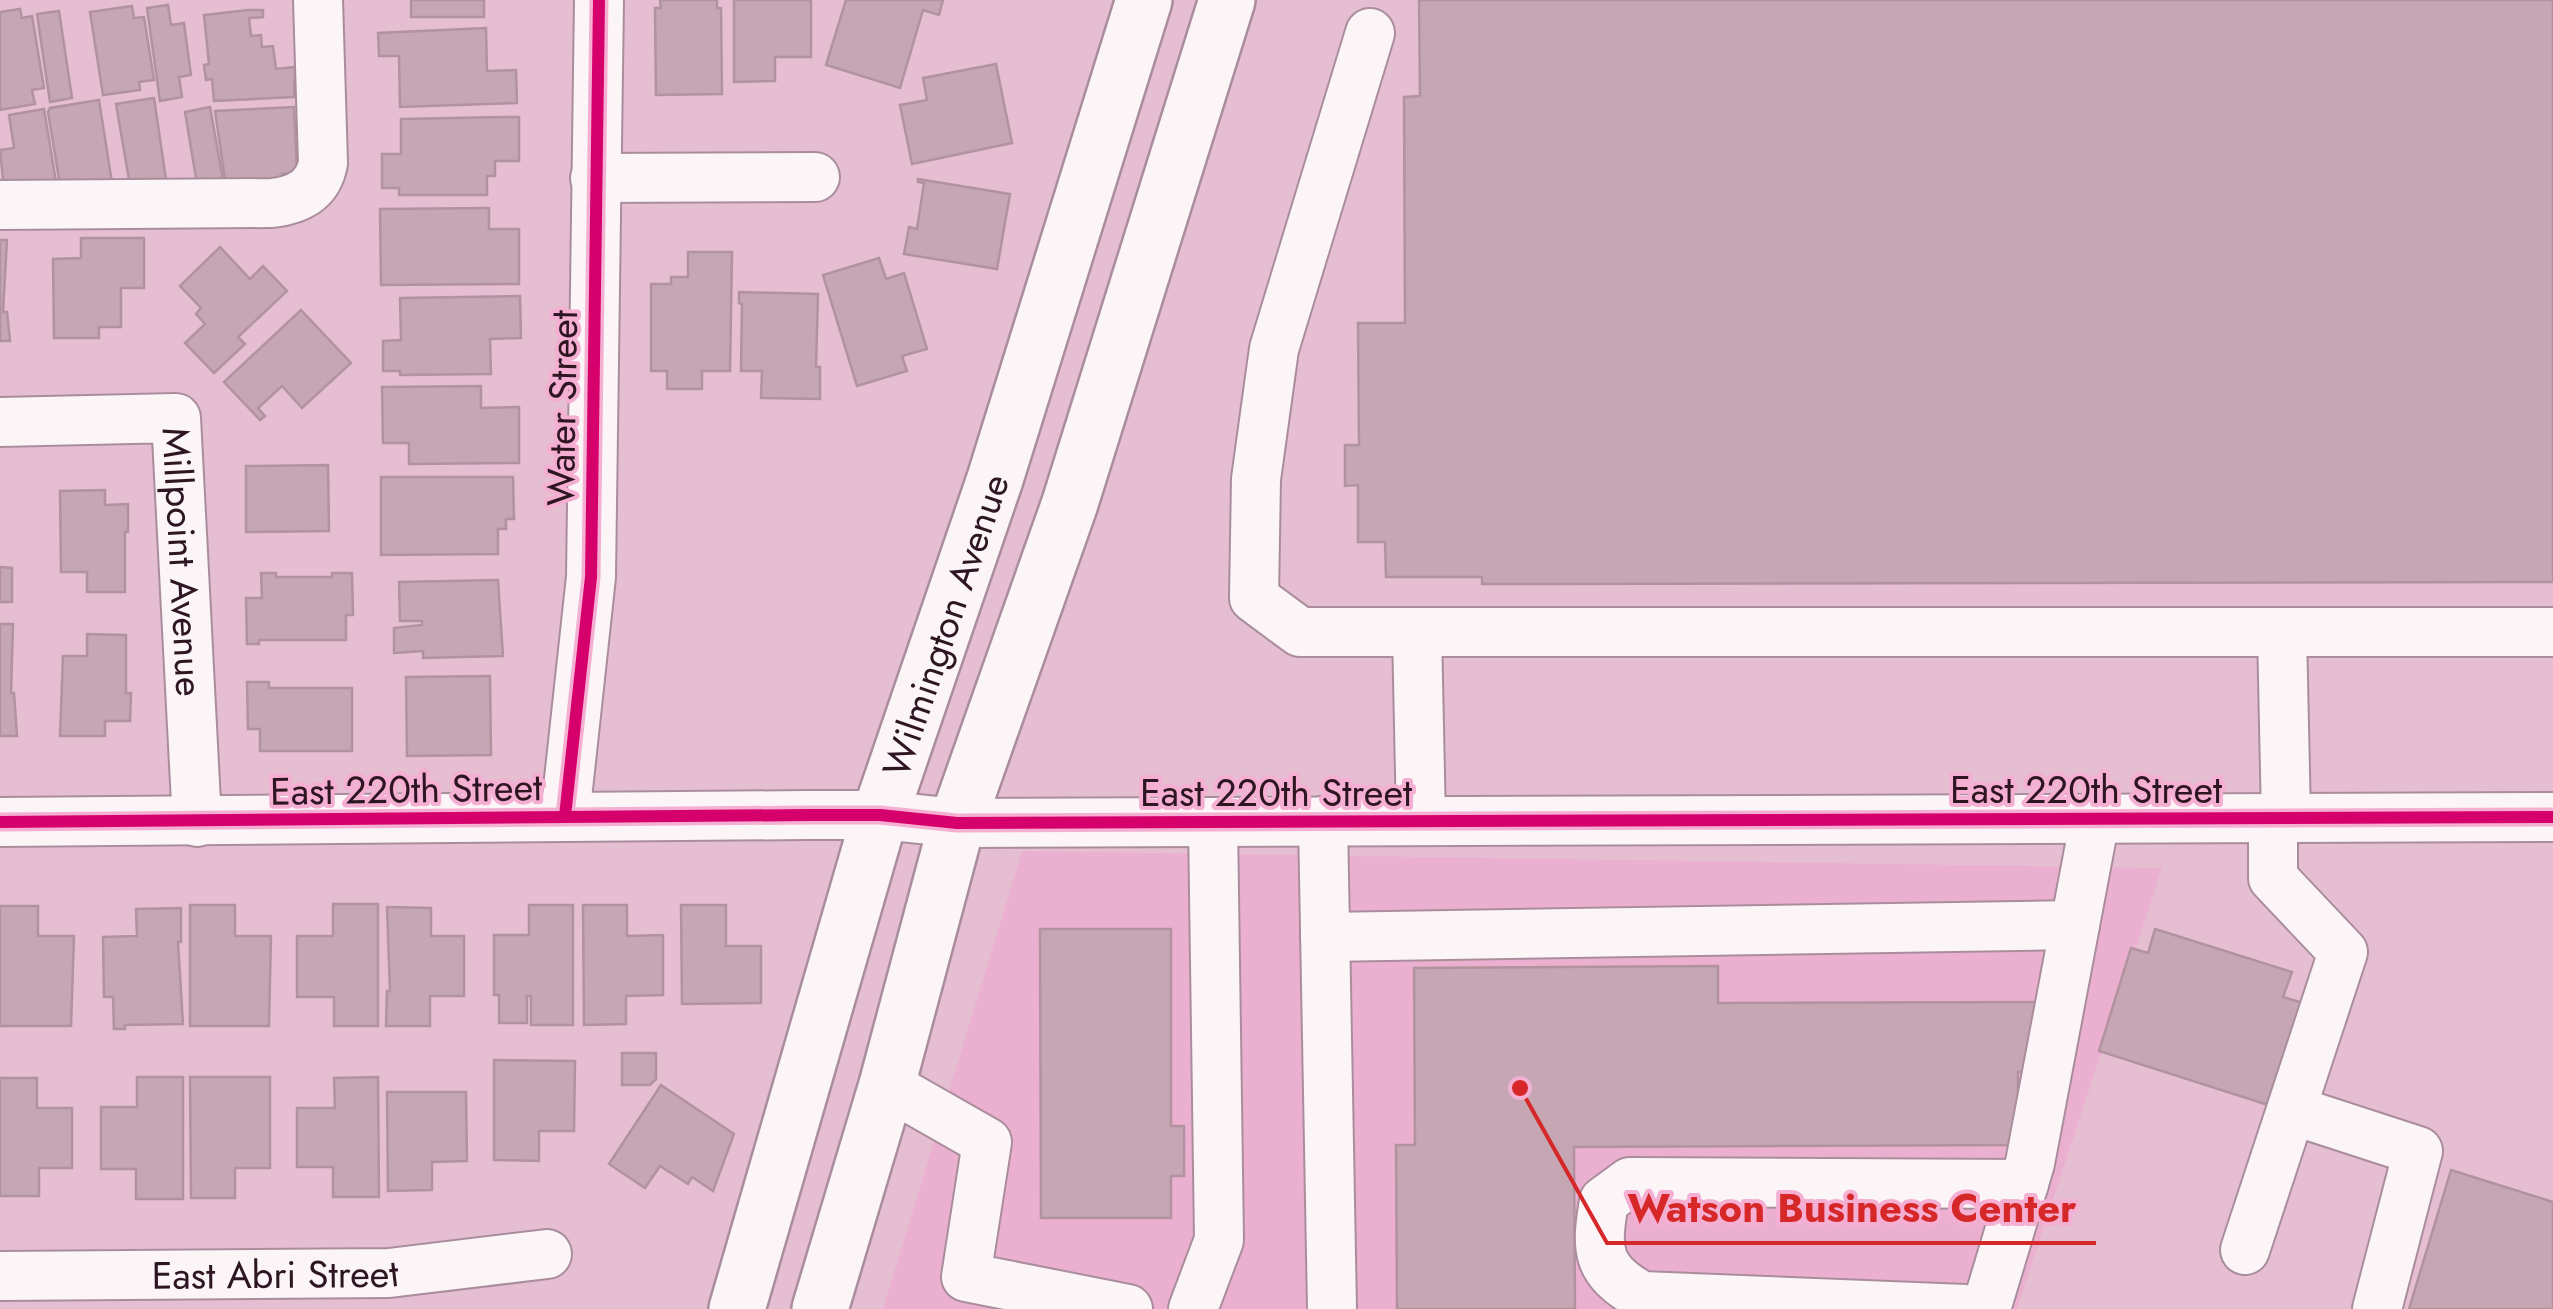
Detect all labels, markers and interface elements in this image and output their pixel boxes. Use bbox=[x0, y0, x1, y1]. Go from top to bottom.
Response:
street label: Water Street bbox=[533, 310, 591, 506]
street label: Millpoint Avenue bbox=[149, 426, 218, 698]
street label: Wilmington Avenue bbox=[868, 466, 1022, 784]
street label: East 220th Street bbox=[269, 759, 543, 819]
street label: East 220th Street bbox=[1950, 762, 2222, 817]
street label: East 220th Street bbox=[1140, 765, 1412, 820]
callout: Watson Business Center bbox=[1607, 1173, 2096, 1243]
text: Watson Business Center bbox=[1628, 1179, 2077, 1237]
street label: East Abri Street bbox=[151, 1245, 402, 1302]

